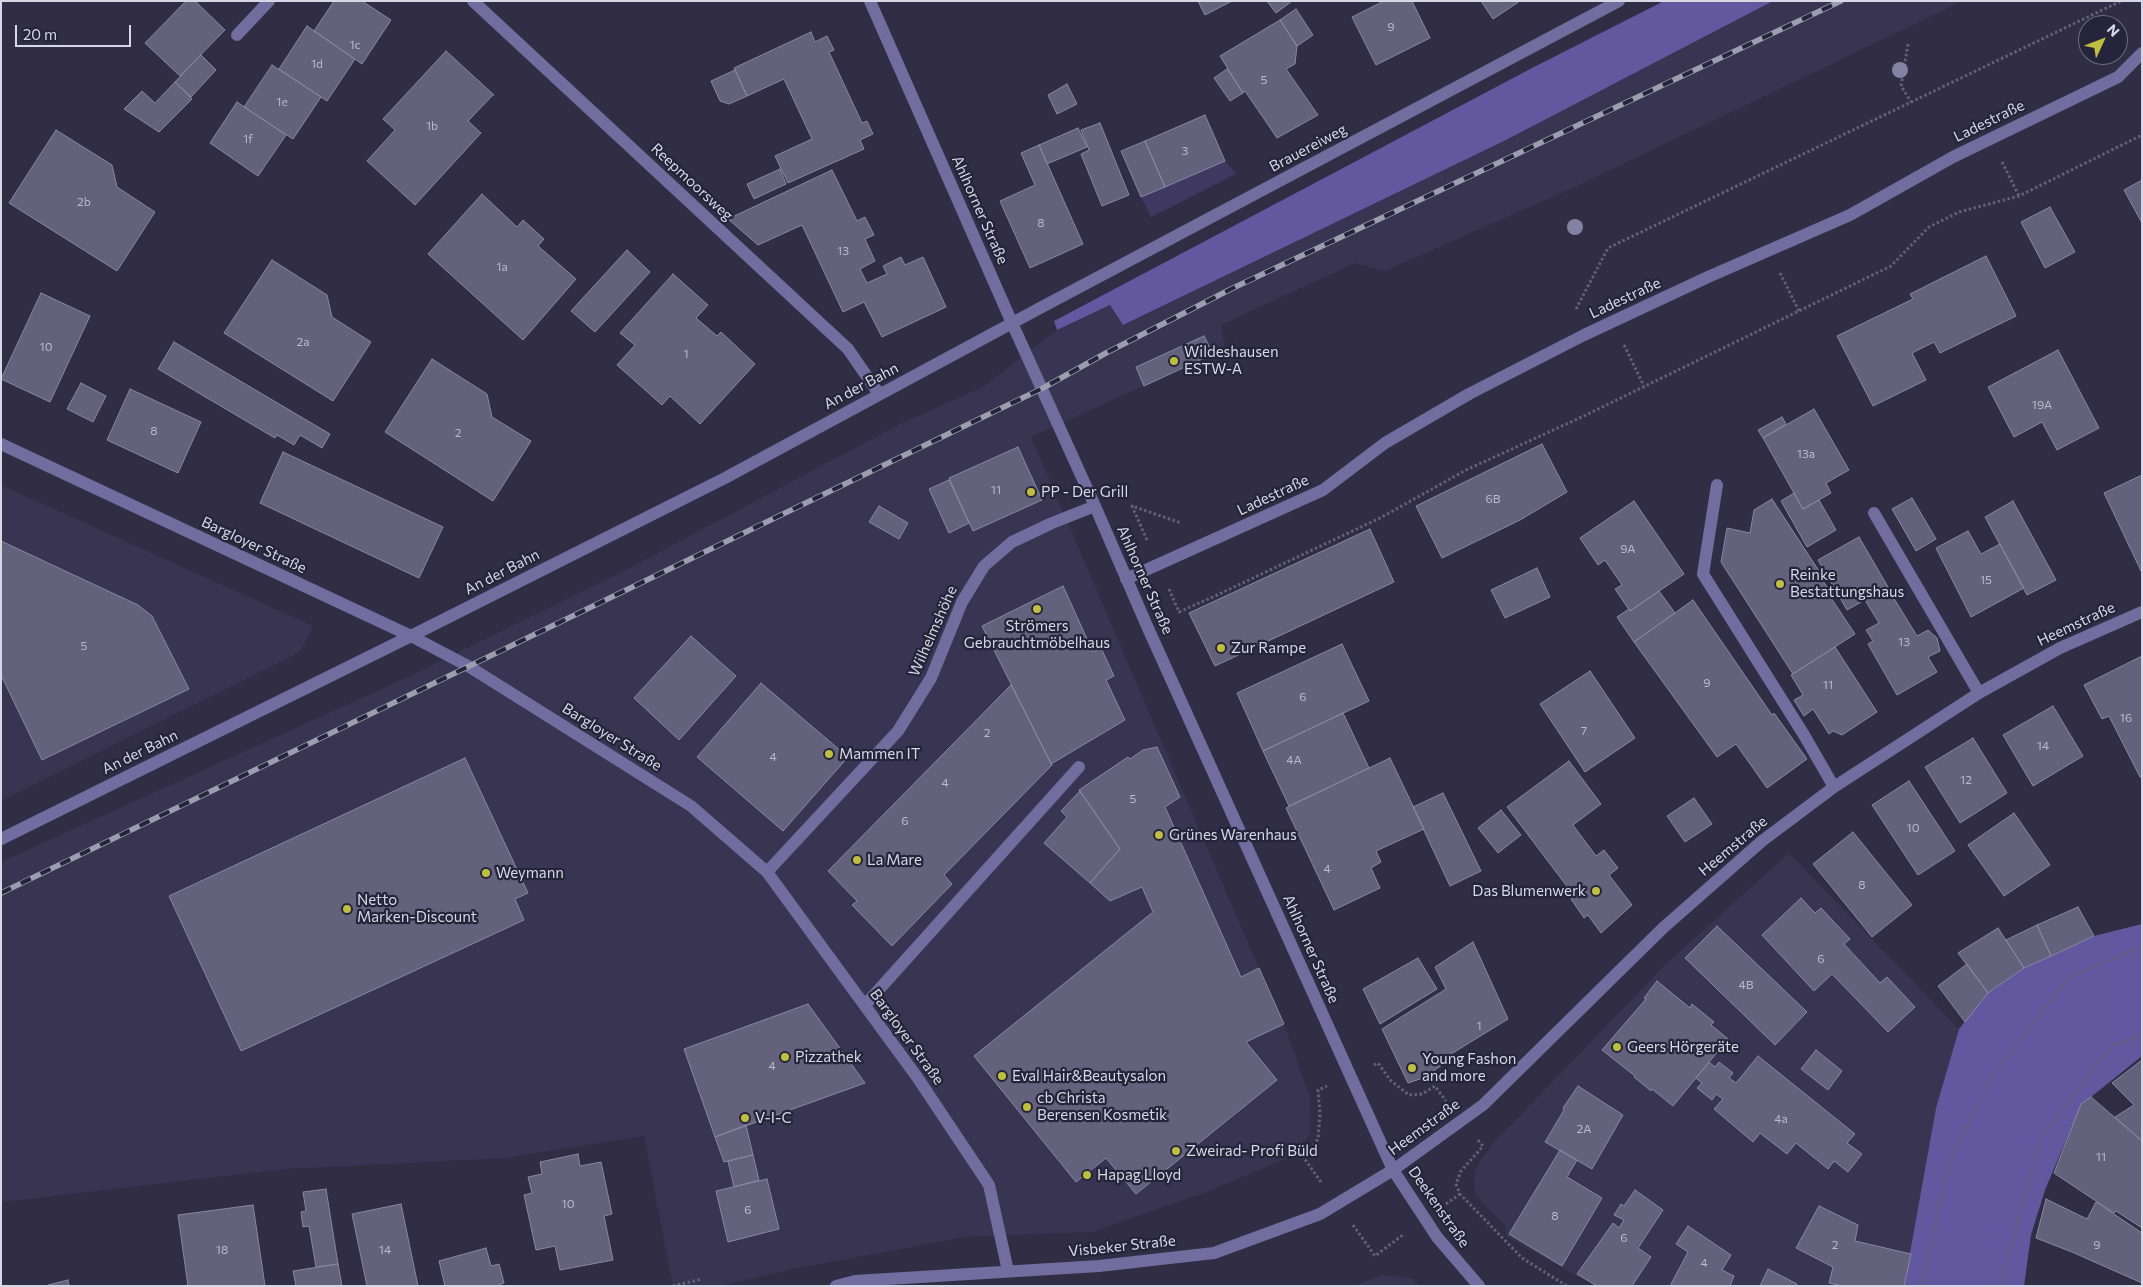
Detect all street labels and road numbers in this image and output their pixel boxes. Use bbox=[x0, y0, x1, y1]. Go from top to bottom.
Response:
street label: Ladestraße bbox=[1951, 96, 2027, 146]
street label: Brauereiweg bbox=[1266, 120, 1350, 176]
street label: Reepmoorsweg bbox=[647, 139, 737, 225]
street label: Ahlhorner Straße bbox=[948, 153, 1012, 267]
street label: Ladestraße bbox=[1586, 274, 1664, 322]
street label: An der Bahn bbox=[821, 359, 901, 413]
street label: Ladestraße bbox=[1234, 471, 1312, 519]
street label: Bargloyer Straße bbox=[199, 513, 309, 577]
street label: Ahlhorner Straße bbox=[1113, 523, 1177, 637]
street label: An der Bahn bbox=[461, 545, 543, 599]
street label: Wilhelmshöhe bbox=[905, 583, 961, 679]
street label: Heemstraße bbox=[2034, 598, 2118, 650]
street label: Bargloyer Straße bbox=[559, 699, 665, 775]
street label: An der Bahn bbox=[99, 726, 181, 778]
street label: Heemstraße bbox=[1695, 812, 1771, 880]
street label: Ahlhorner Straße bbox=[1279, 892, 1343, 1006]
street label: Bargloyer Straße bbox=[866, 986, 948, 1088]
street label: Heemstraße bbox=[1385, 1095, 1463, 1159]
street label: Deekenstraße bbox=[1404, 1163, 1474, 1251]
street label: Visbeker Straße bbox=[1067, 1231, 1177, 1261]

